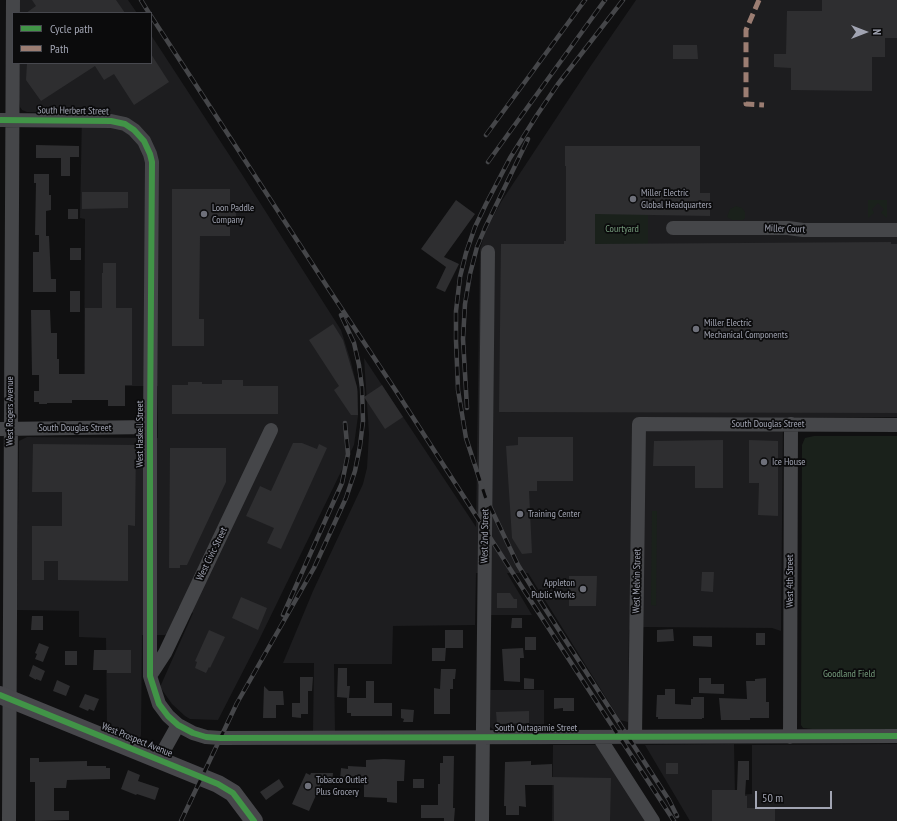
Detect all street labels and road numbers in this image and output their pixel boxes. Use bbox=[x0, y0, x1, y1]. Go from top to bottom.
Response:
street label: South Herbert Street bbox=[37, 104, 109, 118]
street label: Miller Court bbox=[764, 222, 806, 236]
street label: West Rogers Avenue bbox=[4, 376, 16, 446]
street label: West Haskell Street bbox=[134, 401, 146, 467]
street label: South Douglas Street bbox=[732, 418, 804, 430]
street label: South Douglas Street bbox=[39, 422, 111, 434]
street label: West 2nd Street bbox=[479, 509, 491, 563]
street label: West Civic Street bbox=[194, 525, 230, 583]
street label: West Melvin Street bbox=[630, 548, 644, 614]
street label: West 4th Street bbox=[784, 554, 796, 608]
street label: West Prospect Avenue bbox=[100, 720, 174, 760]
street label: South Outagamie Street bbox=[495, 722, 577, 734]

